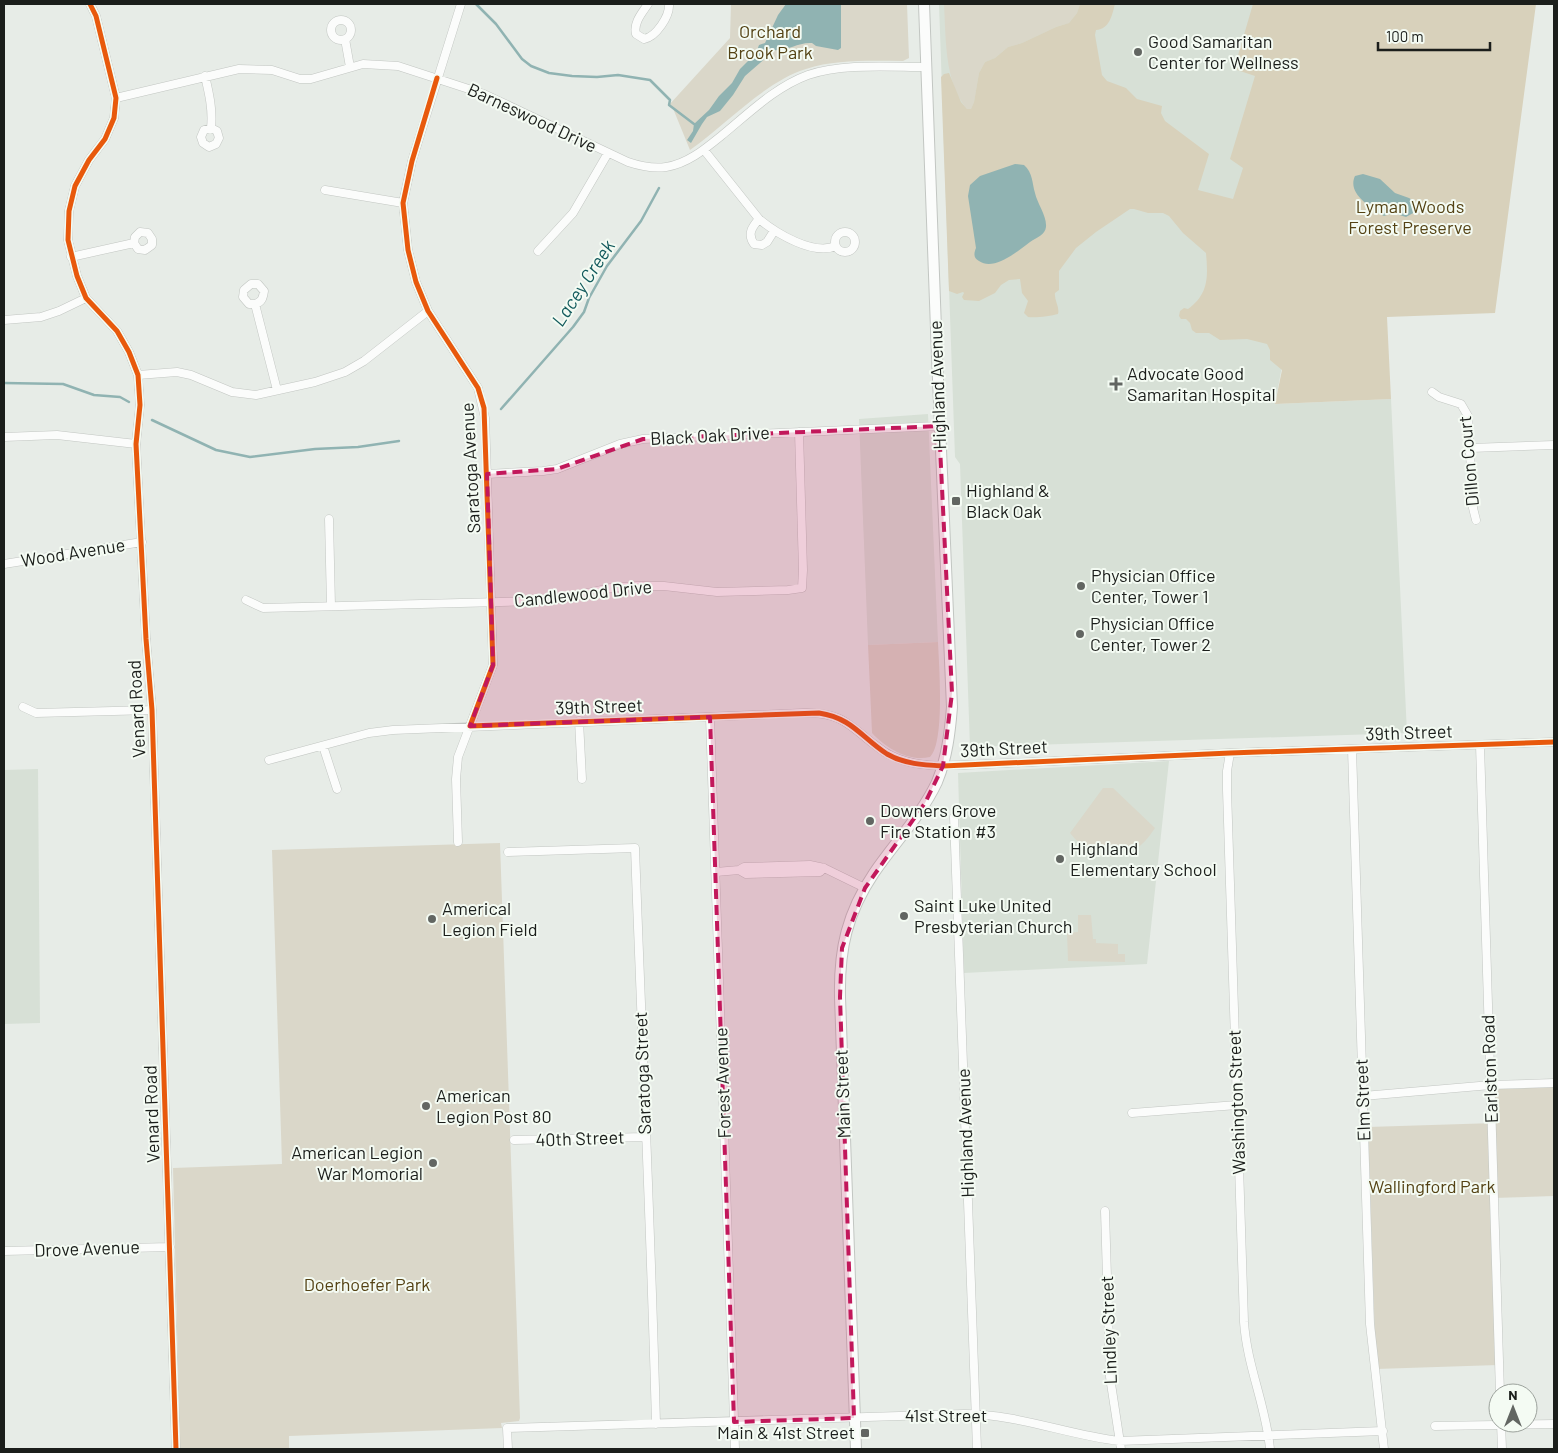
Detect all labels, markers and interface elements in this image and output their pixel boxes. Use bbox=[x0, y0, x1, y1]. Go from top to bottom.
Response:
park label: Orchard Brook Park bbox=[727, 20, 813, 63]
scale bar bbox=[1378, 20, 1490, 52]
text: 100 m bbox=[1386, 27, 1424, 45]
place label: Good Samaritan Center for Wellness bbox=[1148, 30, 1299, 73]
marker: Good Samaritan Center for Wellness bbox=[1132, 46, 1144, 58]
street label: Barneswood Drive bbox=[464, 78, 600, 157]
park label: Lyman Woods Forest Preserve bbox=[1348, 195, 1472, 238]
water label: Lacey Creek bbox=[546, 235, 619, 330]
street label: Highland Avenue bbox=[924, 320, 950, 450]
place label: Advocate Good Samaritan Hospital bbox=[1127, 362, 1276, 405]
marker: Advocate Good Samaritan Hospital bbox=[1109, 377, 1123, 391]
street label: Saratoga Avenue bbox=[456, 402, 484, 534]
street label: Dillon Court bbox=[1453, 415, 1483, 507]
street label: Black Oak Drive bbox=[650, 421, 770, 449]
place label: Highland & Black Oak bbox=[966, 479, 1050, 522]
marker: Highland & Black Oak bbox=[950, 495, 962, 507]
street label: Wood Avenue bbox=[19, 533, 127, 571]
place label: Physician Office Center, Tower 1 bbox=[1091, 564, 1216, 607]
street label: Candlewood Drive bbox=[513, 575, 653, 611]
marker: Physician Office Center, Tower 1 bbox=[1075, 580, 1087, 592]
place label: Physician Office Center, Tower 2 bbox=[1090, 612, 1215, 655]
marker: Physician Office Center, Tower 2 bbox=[1074, 628, 1086, 640]
street label: Venard Road bbox=[122, 660, 150, 759]
street label: 39th Street bbox=[555, 693, 643, 719]
street label: 39th Street bbox=[1365, 719, 1453, 745]
street label: 39th Street bbox=[960, 735, 1048, 761]
place label: Downers Grove Fire Station #3 bbox=[880, 799, 996, 842]
marker: Downers Grove Fire Station #3 bbox=[864, 815, 876, 827]
place label: Highland Elementary School bbox=[1070, 837, 1217, 880]
marker: Highland Elementary School bbox=[1054, 853, 1066, 865]
place label: Saint Luke United Presbyterian Church bbox=[914, 894, 1073, 937]
place label: Americal Legion Field bbox=[442, 897, 538, 940]
marker: Saint Luke United Presbyterian Church bbox=[898, 910, 910, 922]
marker: Americal Legion Field bbox=[426, 913, 438, 925]
street label: Saratoga Street bbox=[629, 1011, 655, 1135]
street label: Earlston Road bbox=[1476, 1014, 1502, 1124]
street label: Forest Avenue bbox=[709, 1027, 735, 1139]
street label: Washington Street bbox=[1222, 1029, 1250, 1175]
street label: Main Street bbox=[829, 1049, 855, 1139]
street label: Elm Street bbox=[1350, 1058, 1374, 1142]
street label: Venard Road bbox=[138, 1065, 164, 1163]
street label: Highland Avenue bbox=[952, 1068, 978, 1198]
place label: American Legion Post 80 bbox=[436, 1084, 552, 1127]
marker: American Legion Post 80 bbox=[420, 1100, 432, 1112]
street label: 40th Street bbox=[535, 1125, 625, 1151]
place label: American Legion War Momorial bbox=[291, 1141, 423, 1184]
marker: American Legion War Momorial bbox=[427, 1157, 439, 1169]
park label: Wallingford Park bbox=[1369, 1175, 1495, 1197]
street label: Drove Avenue bbox=[34, 1235, 140, 1261]
park label: Doerhoefer Park bbox=[304, 1273, 430, 1295]
street label: Lindley Street bbox=[1095, 1275, 1121, 1385]
north arrow bbox=[1488, 1383, 1538, 1433]
text: N bbox=[1508, 1386, 1518, 1403]
street label: 41st Street bbox=[905, 1404, 987, 1426]
place label: Main & 41st Street bbox=[717, 1421, 855, 1443]
marker: Main & 41st Street bbox=[859, 1427, 871, 1439]

